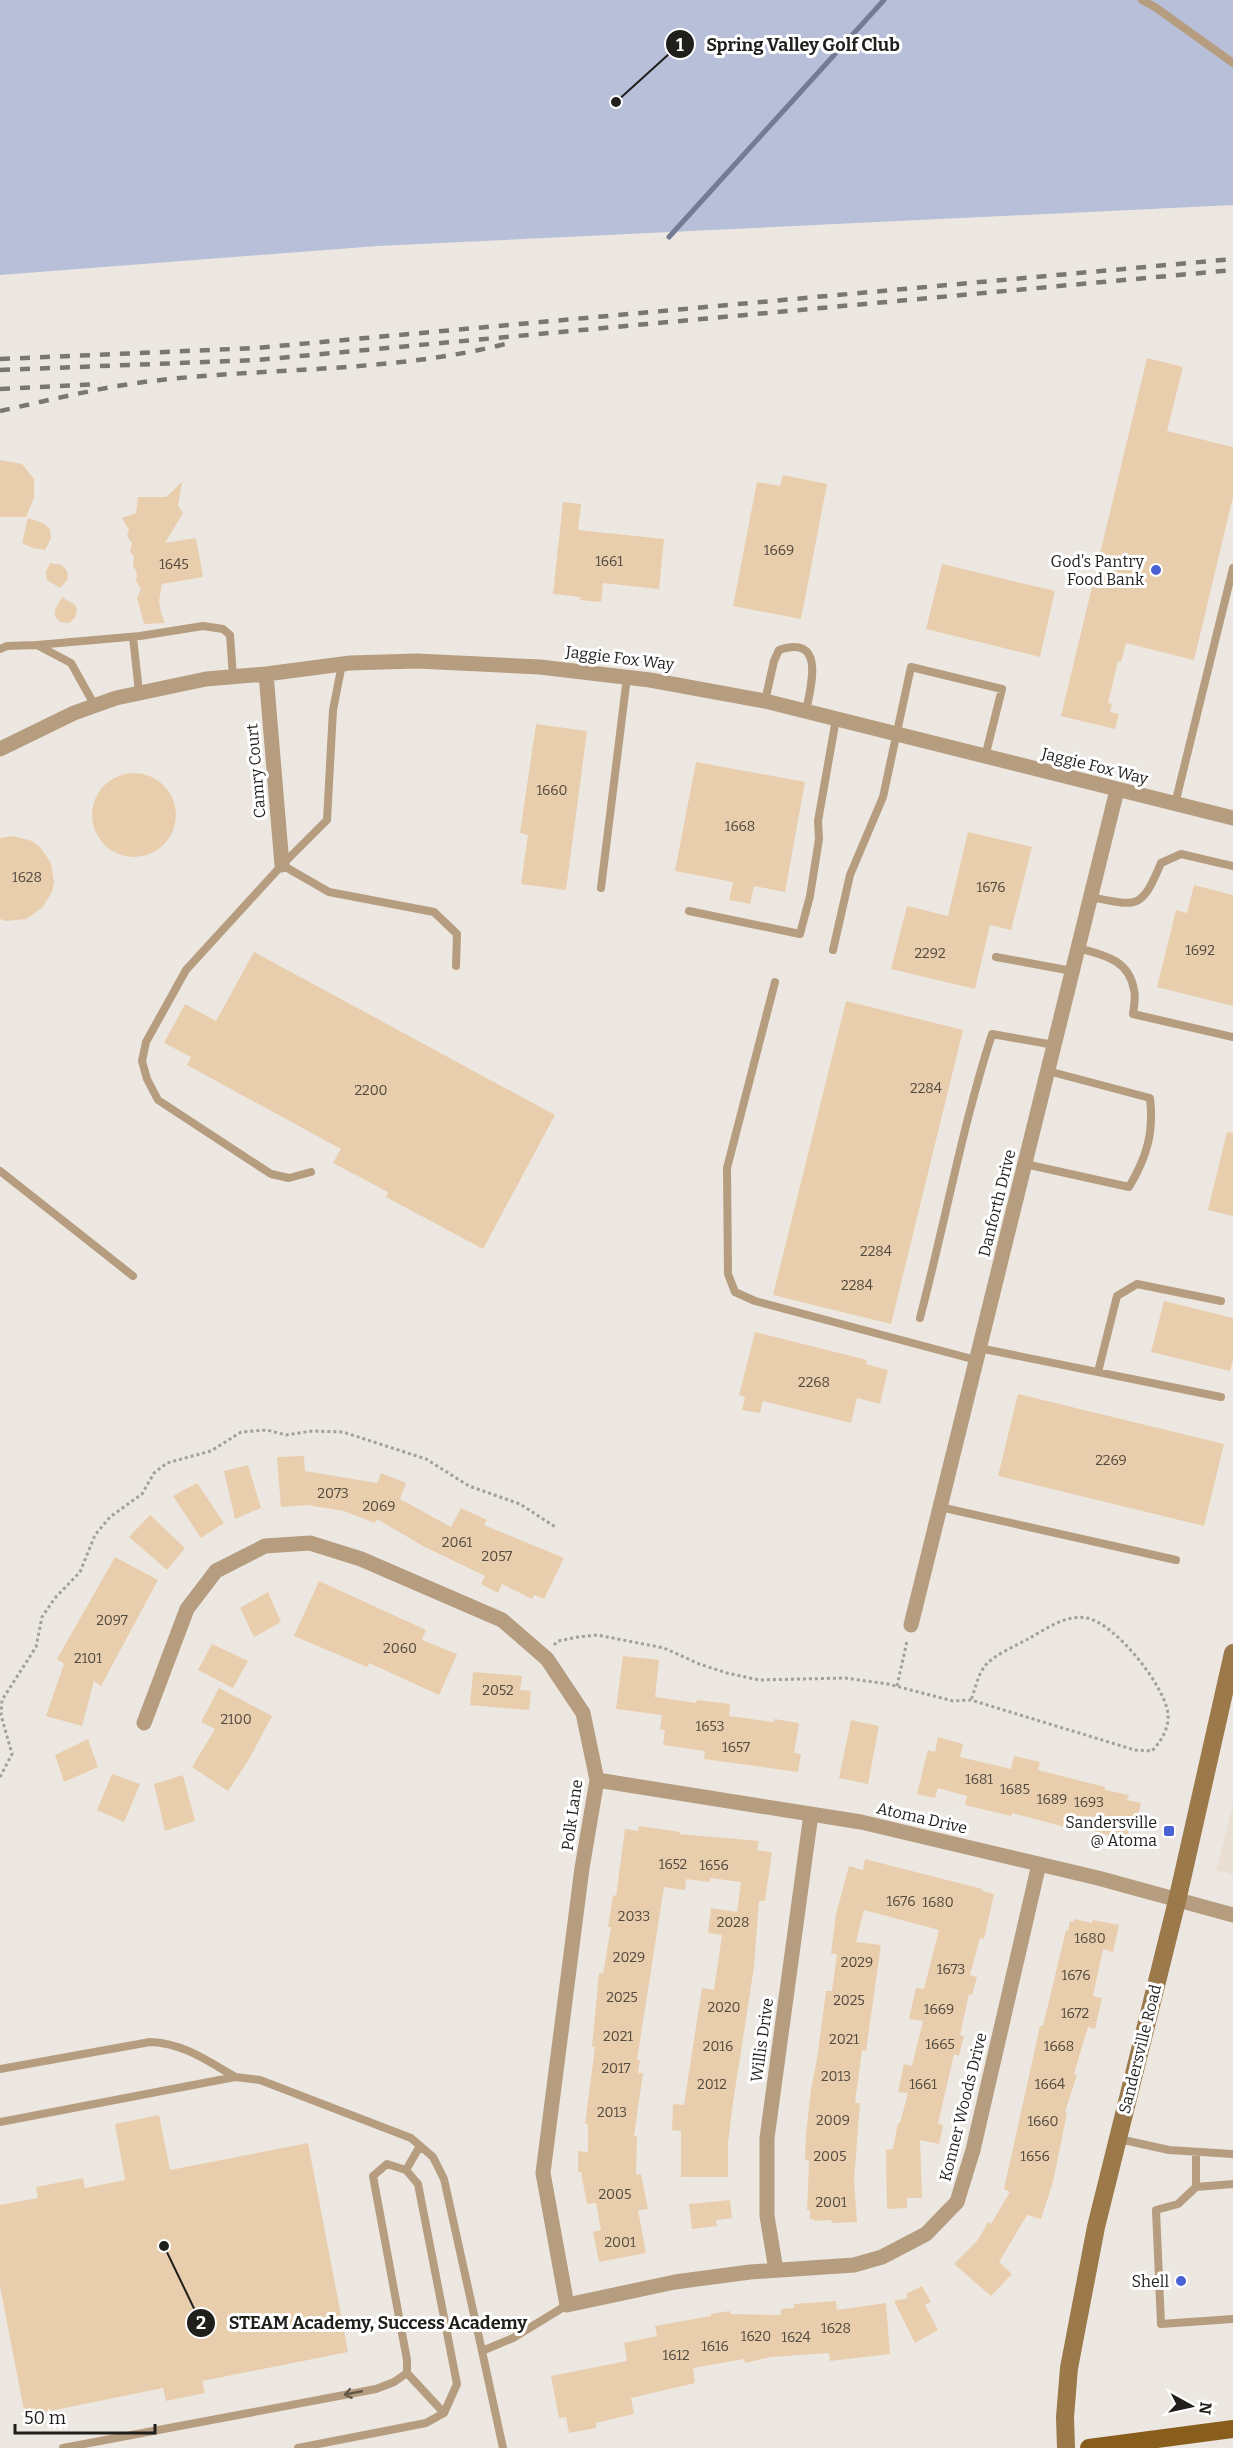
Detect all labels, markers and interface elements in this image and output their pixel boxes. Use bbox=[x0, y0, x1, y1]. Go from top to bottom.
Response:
callout: Spring Valley Golf Club bbox=[665, 26, 912, 62]
text: 1 bbox=[676, 34, 684, 56]
text: Spring Valley Golf Club bbox=[706, 34, 900, 56]
house number: 1669 bbox=[764, 542, 794, 559]
place label: God's Pantry Food Bank bbox=[1051, 552, 1145, 589]
house number: 1661 bbox=[595, 553, 623, 570]
house number: 1645 bbox=[159, 556, 189, 573]
marker: God's Pantry Food Bank bbox=[1149, 563, 1163, 577]
street label: Jaggie Fox Way bbox=[564, 642, 676, 674]
street label: Camry Court bbox=[242, 723, 270, 819]
street label: Jaggie Fox Way bbox=[1039, 743, 1151, 789]
house number: 1660 bbox=[536, 782, 568, 799]
house number: 1668 bbox=[725, 818, 755, 835]
house number: 1628 bbox=[12, 869, 42, 886]
house number: 1676 bbox=[977, 879, 1005, 896]
house number: 1692 bbox=[1185, 942, 1215, 959]
house number: 2292 bbox=[914, 945, 946, 962]
house number: 2284 bbox=[910, 1080, 942, 1097]
house number: 2200 bbox=[354, 1082, 388, 1099]
street label: Danforth Drive bbox=[974, 1147, 1020, 1259]
house number: 2284 bbox=[860, 1243, 892, 1260]
house number: 2284 bbox=[841, 1277, 873, 1294]
house number: 2268 bbox=[798, 1374, 830, 1391]
house number: 2269 bbox=[1095, 1452, 1127, 1469]
house number: 2073 bbox=[317, 1485, 349, 1502]
house number: 2069 bbox=[362, 1498, 396, 1515]
house number: 2061 bbox=[442, 1534, 472, 1551]
house number: 2057 bbox=[482, 1548, 512, 1565]
house number: 2097 bbox=[96, 1612, 128, 1629]
house number: 2060 bbox=[383, 1640, 417, 1657]
house number: 2101 bbox=[74, 1650, 102, 1667]
house number: 2052 bbox=[482, 1682, 514, 1699]
house number: 2100 bbox=[220, 1711, 252, 1728]
house number: 1653 bbox=[696, 1718, 724, 1735]
house number: 1657 bbox=[722, 1739, 750, 1756]
house number: 1681 bbox=[965, 1771, 993, 1788]
street label: Polk Lane bbox=[558, 1778, 586, 1852]
house number: 1685 bbox=[1000, 1781, 1030, 1798]
house number: 1689 bbox=[1037, 1791, 1067, 1808]
house number: 1693 bbox=[1074, 1794, 1104, 1811]
street label: Atoma Drive bbox=[875, 1798, 969, 1838]
place label: Sandersville @ Atoma bbox=[1065, 1813, 1157, 1850]
marker: Sandersville @ Atoma bbox=[1162, 1824, 1176, 1838]
house number: 1652 bbox=[659, 1856, 687, 1873]
house number: 1656 bbox=[699, 1857, 729, 1874]
house number: 1676 bbox=[887, 1893, 915, 1910]
house number: 1680 bbox=[922, 1894, 954, 1911]
house number: 2033 bbox=[618, 1908, 650, 1925]
house number: 2028 bbox=[717, 1914, 749, 1931]
house number: 1680 bbox=[1074, 1930, 1106, 1947]
house number: 2029 bbox=[613, 1949, 645, 1966]
house number: 2029 bbox=[841, 1954, 873, 1971]
house number: 1673 bbox=[937, 1961, 965, 1978]
house number: 1676 bbox=[1062, 1967, 1090, 1984]
street label: Sandersville Road bbox=[1115, 1982, 1165, 2116]
house number: 2025 bbox=[606, 1989, 638, 2006]
house number: 2025 bbox=[833, 1992, 865, 2009]
street label: Willis Drive bbox=[747, 1997, 777, 2083]
house number: 2020 bbox=[707, 1999, 741, 2016]
house number: 1669 bbox=[924, 2001, 954, 2018]
house number: 1672 bbox=[1061, 2005, 1089, 2022]
house number: 2021 bbox=[603, 2028, 633, 2045]
house number: 2021 bbox=[829, 2031, 859, 2048]
street label: Konner Woods Drive bbox=[935, 2031, 991, 2183]
house number: 1665 bbox=[925, 2036, 955, 2053]
house number: 2016 bbox=[703, 2038, 733, 2055]
house number: 1668 bbox=[1044, 2038, 1074, 2055]
house number: 2017 bbox=[601, 2060, 631, 2077]
house number: 2013 bbox=[821, 2068, 851, 2085]
house number: 2012 bbox=[697, 2076, 727, 2093]
house number: 1661 bbox=[909, 2076, 937, 2093]
house number: 1664 bbox=[1035, 2076, 1065, 2093]
house number: 2013 bbox=[597, 2104, 627, 2121]
house number: 2009 bbox=[816, 2112, 850, 2129]
house number: 1660 bbox=[1027, 2113, 1059, 2130]
house number: 2005 bbox=[813, 2148, 847, 2165]
house number: 1656 bbox=[1020, 2148, 1050, 2165]
house number: 2005 bbox=[598, 2186, 632, 2203]
house number: 2001 bbox=[815, 2194, 847, 2211]
house number: 2001 bbox=[604, 2234, 636, 2251]
place label: Shell bbox=[1131, 2272, 1169, 2291]
marker: Shell bbox=[1174, 2274, 1188, 2288]
callout: STEAM Academy, Success Academy bbox=[186, 2305, 539, 2341]
text: 2 bbox=[196, 2312, 206, 2334]
text: STEAM Academy, Success Academy bbox=[229, 2312, 528, 2334]
house number: 1628 bbox=[821, 2320, 851, 2337]
house number: 1620 bbox=[741, 2328, 771, 2345]
house number: 1624 bbox=[781, 2329, 811, 2346]
house number: 1616 bbox=[701, 2338, 729, 2355]
house number: 1612 bbox=[662, 2347, 690, 2364]
north arrow bbox=[1161, 2376, 1221, 2436]
one-way arrow bbox=[343, 2388, 363, 2399]
scale bar bbox=[15, 2397, 154, 2435]
text: N bbox=[1195, 2401, 1216, 2415]
text: 50 m bbox=[24, 2407, 66, 2429]

